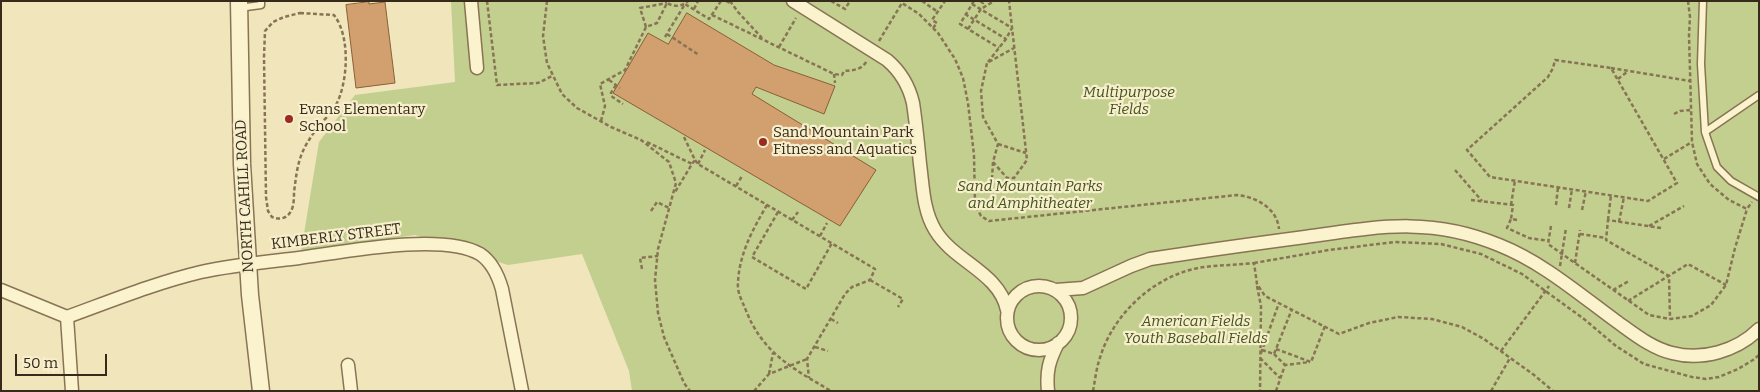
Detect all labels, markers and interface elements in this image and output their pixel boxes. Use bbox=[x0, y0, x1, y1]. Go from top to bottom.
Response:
park label: Multipurpose Fields bbox=[1083, 84, 1175, 119]
place label: Evans Elementary School bbox=[299, 101, 425, 136]
marker: Evans Elementary School bbox=[283, 113, 295, 125]
street label: NORTH CAHILL ROAD bbox=[232, 119, 258, 273]
place label: Sand Mountain Park Fitness and Aquatics bbox=[773, 124, 917, 159]
marker: Sand Mountain Park Fitness and Aquatics bbox=[757, 136, 769, 148]
park label: Sand Mountain Parks and Amphitheater bbox=[957, 178, 1103, 213]
street label: KIMBERLY STREET bbox=[270, 220, 402, 254]
park label: American Fields Youth Baseball Fields bbox=[1124, 313, 1268, 348]
scale bar bbox=[18, 344, 110, 376]
text: 50 m bbox=[23, 354, 58, 372]

